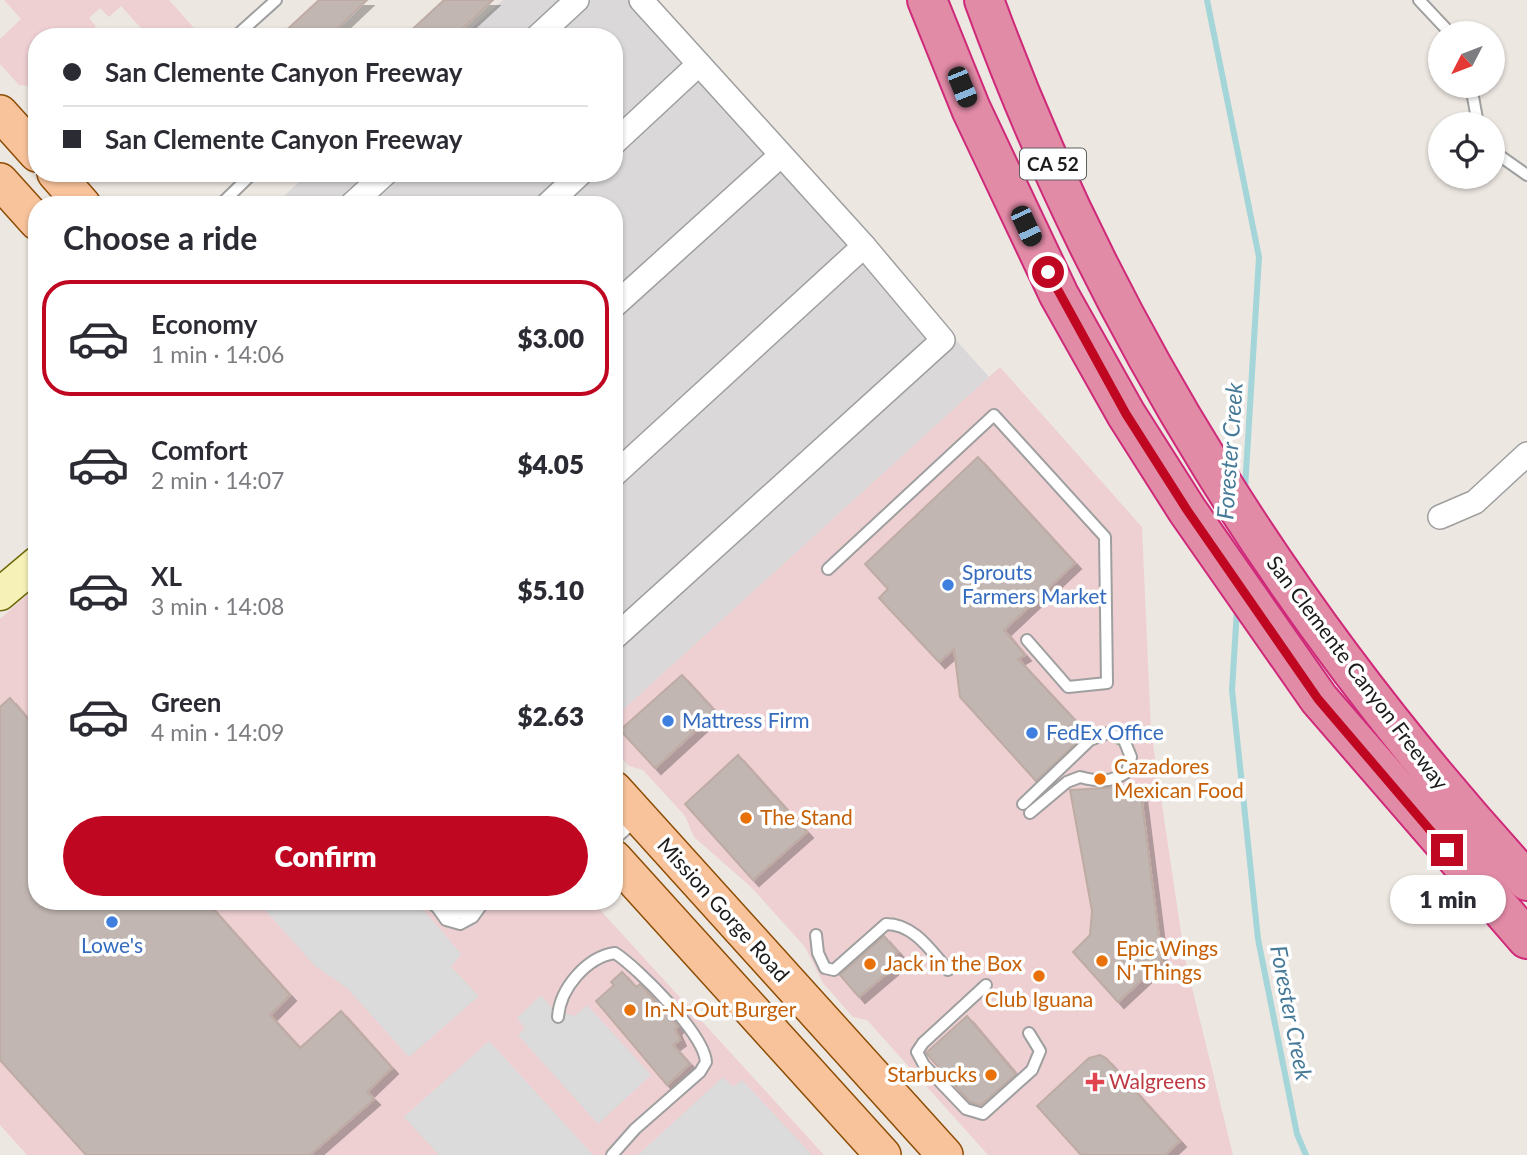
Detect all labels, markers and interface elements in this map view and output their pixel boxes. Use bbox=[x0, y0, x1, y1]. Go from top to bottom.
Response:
north arrow bbox=[1428, 21, 1505, 98]
map controls bbox=[1428, 21, 1505, 189]
text: San Clemente Canyon Freeway bbox=[105, 56, 462, 88]
car bbox=[945, 64, 980, 110]
button: locate bbox=[1428, 112, 1505, 189]
text: San Clemente Canyon Freeway bbox=[105, 123, 462, 155]
road number: CA 52 bbox=[1020, 148, 1086, 180]
car bbox=[1008, 203, 1045, 249]
text: Choose a ride bbox=[63, 218, 257, 257]
route start bbox=[1032, 256, 1064, 288]
icon: car bbox=[67, 307, 130, 370]
text: Economy bbox=[151, 308, 257, 340]
text: $3.00 bbox=[517, 322, 584, 354]
text: 1 min · 14:06 bbox=[151, 340, 284, 368]
water label: Forester Creek bbox=[1210, 381, 1248, 520]
icon: car bbox=[67, 433, 130, 496]
text: Comfort bbox=[151, 434, 248, 466]
text: $4.05 bbox=[517, 448, 584, 480]
text: 2 min · 14:07 bbox=[151, 466, 284, 494]
street label: San Clemente Canyon Freeway bbox=[1262, 550, 1454, 794]
icon: car bbox=[67, 559, 130, 622]
place label: Sprouts Farmers Market bbox=[962, 559, 1107, 608]
text: XL bbox=[151, 560, 182, 592]
text: $5.10 bbox=[517, 574, 584, 606]
marker: Sprouts Farmers Market bbox=[940, 577, 956, 593]
text: 3 min · 14:08 bbox=[151, 592, 284, 620]
icon: car bbox=[67, 685, 130, 748]
text: Green bbox=[151, 686, 221, 718]
text: $2.63 bbox=[517, 700, 584, 732]
place label: Mattress Firm bbox=[682, 707, 809, 732]
marker: Mattress Firm bbox=[660, 713, 676, 729]
text: 4 min · 14:09 bbox=[151, 718, 284, 746]
place label: FedEx Office bbox=[1046, 719, 1164, 744]
marker: FedEx Office bbox=[1024, 725, 1040, 741]
place label: Cazadores Mexican Food bbox=[1114, 753, 1244, 802]
marker: Cazadores Mexican Food bbox=[1092, 771, 1108, 787]
place label: The Stand bbox=[760, 804, 853, 829]
marker: The Stand bbox=[738, 810, 754, 826]
button: Confirm bbox=[63, 816, 588, 896]
street label: Mission Gorge Road bbox=[653, 832, 795, 986]
route end bbox=[1431, 834, 1463, 866]
callout: 1 min bbox=[1389, 874, 1505, 924]
text: 1 min bbox=[1419, 885, 1477, 913]
marker: Lowe's bbox=[104, 914, 120, 930]
place label: Lowe's bbox=[81, 932, 143, 957]
place label: Epic Wings N' Things bbox=[1116, 935, 1218, 984]
water label: Forester Creek bbox=[1265, 943, 1319, 1084]
place label: Jack in the Box bbox=[884, 950, 1023, 975]
marker: Epic Wings N' Things bbox=[1094, 953, 1110, 969]
marker: Jack in the Box bbox=[862, 956, 878, 972]
marker: Club Iguana bbox=[1031, 968, 1047, 984]
place label: Club Iguana bbox=[985, 986, 1093, 1011]
place label: In-N-Out Burger bbox=[644, 996, 797, 1021]
marker: In-N-Out Burger bbox=[622, 1002, 638, 1018]
place label: Starbucks bbox=[887, 1061, 977, 1086]
marker: Starbucks bbox=[983, 1067, 999, 1083]
place label: Walgreens bbox=[1109, 1068, 1206, 1093]
marker: Walgreens bbox=[1087, 1074, 1103, 1090]

